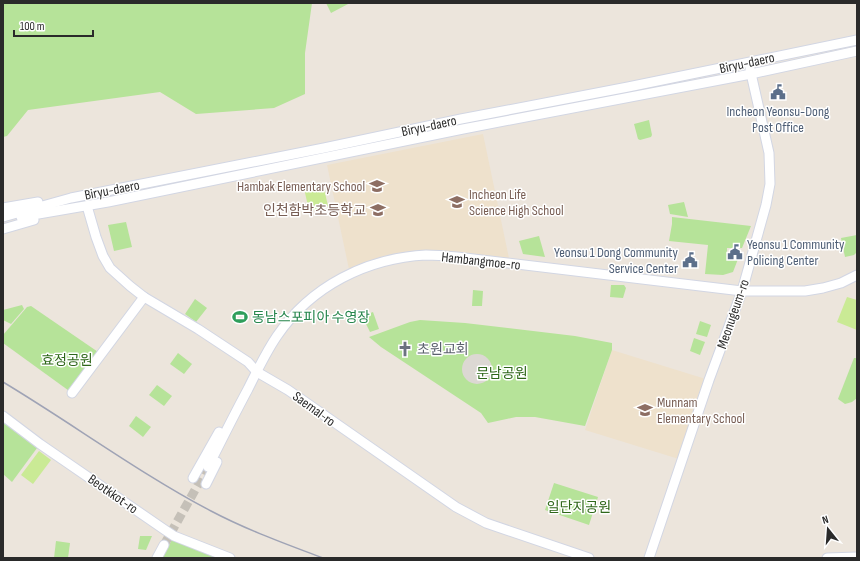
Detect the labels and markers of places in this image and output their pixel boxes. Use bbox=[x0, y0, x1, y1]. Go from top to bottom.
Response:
public building icon: Incheon Yeonsu-Dong Post Office bbox=[769, 83, 787, 101]
place label: Incheon Yeonsu-Dong Post Office bbox=[727, 103, 830, 136]
school or university icon: Hambak Elementary School bbox=[368, 177, 386, 195]
place label: Hambak Elementary School bbox=[237, 178, 365, 195]
place label: Incheon Life Science High School bbox=[469, 186, 564, 219]
school or university icon: Incheon Life Science High School bbox=[448, 193, 466, 211]
school or university icon: 인천함박초등학교 bbox=[369, 201, 387, 219]
place label: 인천함박초등학교 bbox=[263, 202, 366, 219]
place label: Yeonsu 1 Community Policing Center bbox=[747, 236, 845, 269]
public building icon: Yeonsu 1 Community Policing Center bbox=[726, 243, 744, 261]
place label: Yeonsu 1 Dong Community Service Center bbox=[554, 244, 679, 277]
public building icon: Yeonsu 1 Dong Community Service Center bbox=[681, 251, 699, 269]
sports icon: 동남스포피아 수영장 bbox=[231, 308, 249, 326]
place label: 동남스포피아 수영장 bbox=[252, 309, 370, 326]
church icon: 초원교회 bbox=[396, 340, 414, 358]
place label: 초원교회 bbox=[417, 341, 469, 358]
place label: Munnam Elementary School bbox=[657, 394, 745, 427]
school or university icon: Munnam Elementary School bbox=[636, 401, 654, 419]

